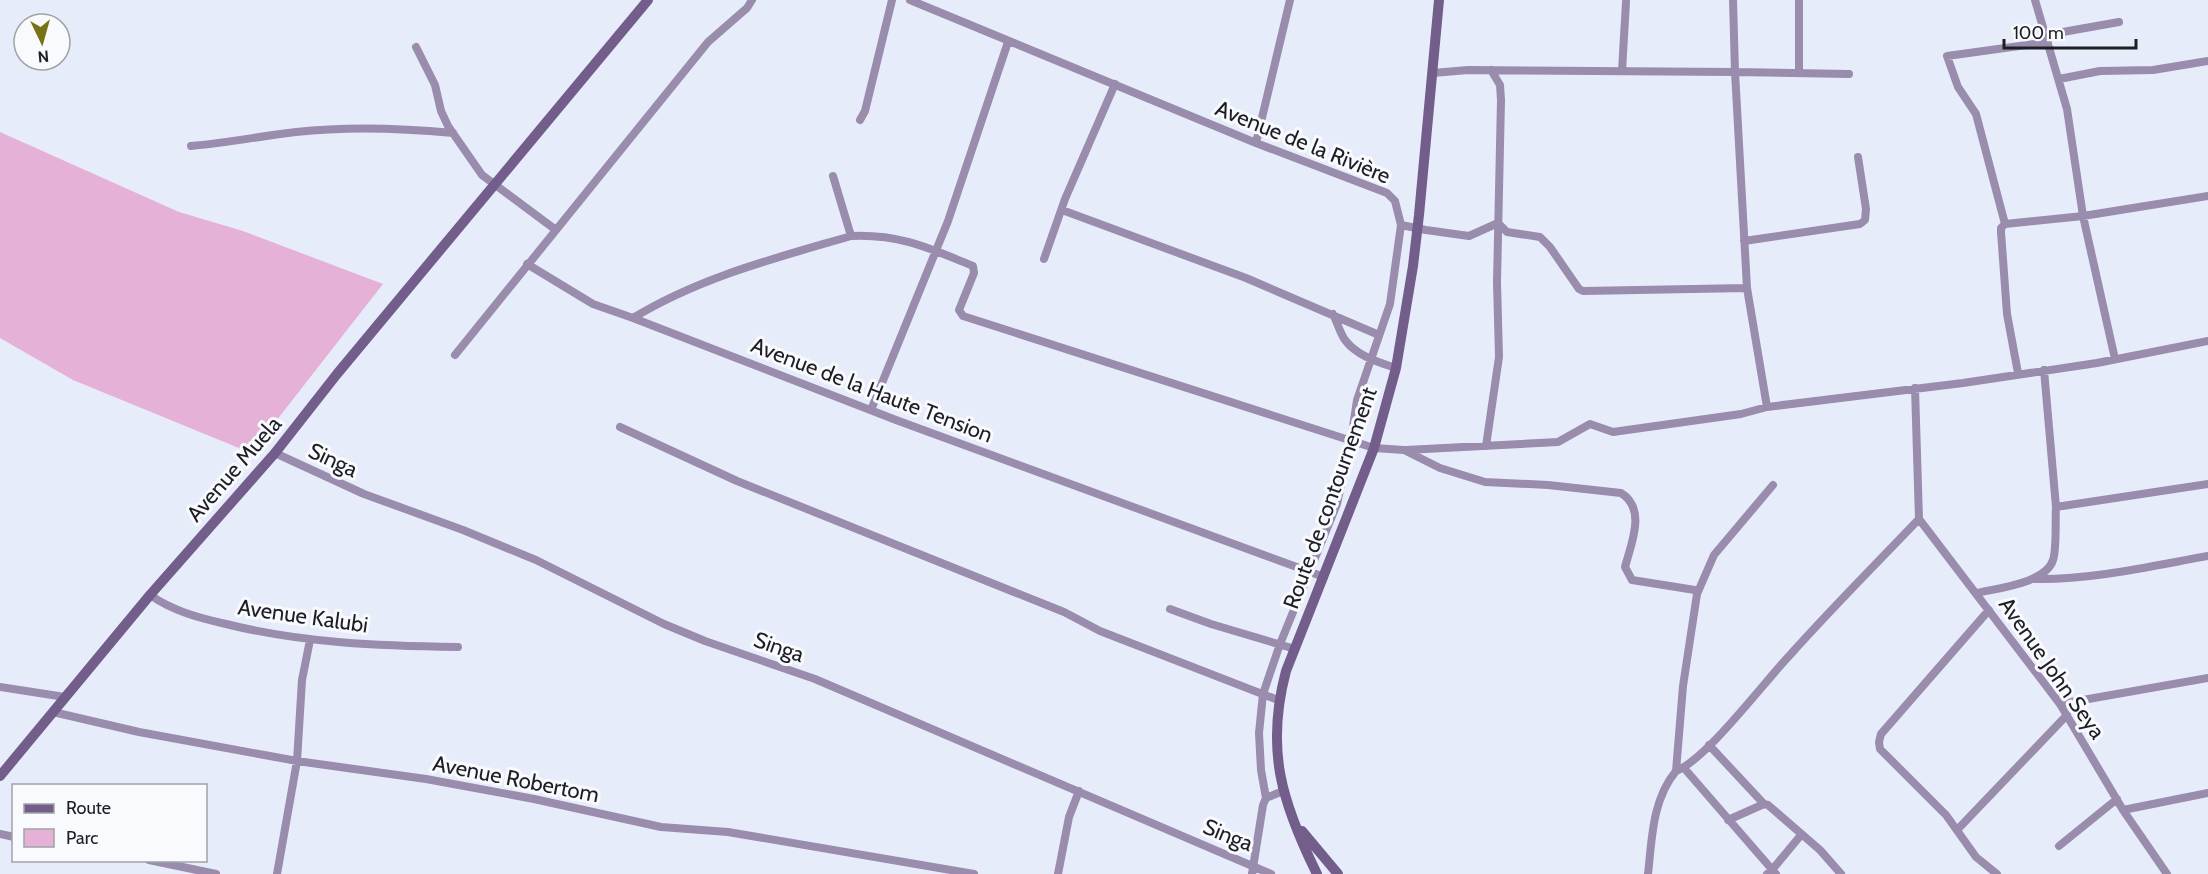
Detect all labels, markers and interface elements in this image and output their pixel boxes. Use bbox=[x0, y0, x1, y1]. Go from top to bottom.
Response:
north arrow bbox=[12, 12, 72, 72]
scale bar bbox=[2004, 12, 2136, 50]
text: 100 m bbox=[2013, 22, 2064, 44]
text: N bbox=[37, 46, 50, 66]
street label: Avenue de la Rivière bbox=[1212, 95, 1394, 189]
street label: Avenue de la Haute Tension bbox=[747, 331, 997, 449]
street label: Route de contournement bbox=[1277, 383, 1383, 613]
street label: Avenue Muela bbox=[181, 410, 287, 527]
street label: Singa bbox=[304, 437, 362, 483]
street label: Avenue John Seya bbox=[1993, 592, 2111, 744]
street label: Avenue Kalubi bbox=[236, 593, 370, 639]
street label: Singa bbox=[750, 626, 808, 668]
street label: Avenue Robertom bbox=[431, 750, 601, 808]
legend bbox=[12, 784, 207, 862]
text: Route bbox=[66, 797, 111, 819]
street label: Singa bbox=[1199, 813, 1257, 857]
text: Parc bbox=[66, 827, 98, 849]

